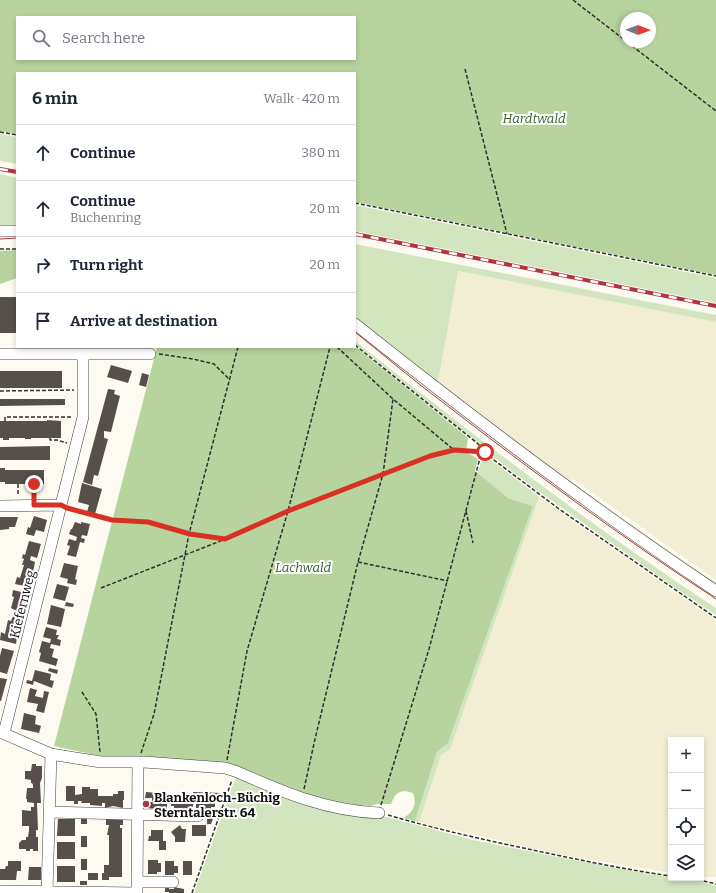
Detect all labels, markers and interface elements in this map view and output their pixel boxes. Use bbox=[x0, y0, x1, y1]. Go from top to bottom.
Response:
north arrow bbox=[620, 12, 656, 48]
search box bbox=[16, 16, 356, 60]
icon: search bbox=[30, 27, 52, 49]
text: Search here bbox=[62, 29, 145, 47]
text: 6 min bbox=[32, 88, 78, 109]
text: Walk · 420 m bbox=[264, 91, 340, 106]
park label: Hardtwald bbox=[502, 111, 566, 126]
icon: ahead bbox=[32, 142, 54, 164]
text: Continue bbox=[70, 144, 136, 162]
text: 380 m bbox=[301, 145, 340, 160]
text: Continue bbox=[70, 192, 136, 210]
icon: ahead bbox=[32, 198, 54, 220]
text: 20 m bbox=[310, 201, 340, 216]
text: Buchenring bbox=[70, 210, 141, 225]
icon: right bbox=[32, 254, 54, 276]
text: Turn right bbox=[70, 256, 143, 274]
text: 20 m bbox=[310, 257, 340, 272]
icon: arrive bbox=[32, 310, 54, 332]
text: Arrive at destination bbox=[70, 312, 217, 330]
route start bbox=[476, 443, 494, 461]
route end bbox=[25, 475, 43, 493]
park label: Lachwald bbox=[275, 560, 332, 575]
street label: Kiefernweg bbox=[7, 569, 38, 640]
map controls bbox=[668, 737, 704, 881]
button: + bbox=[668, 737, 704, 773]
button: − bbox=[668, 773, 704, 809]
place label: Blankenloch-Büchig Sterntalerstr. 64 bbox=[154, 790, 280, 820]
marker: Blankenloch-Büchig Sterntalerstr. 64 bbox=[141, 799, 151, 809]
button: locate bbox=[668, 809, 704, 845]
button: layers bbox=[668, 845, 704, 881]

